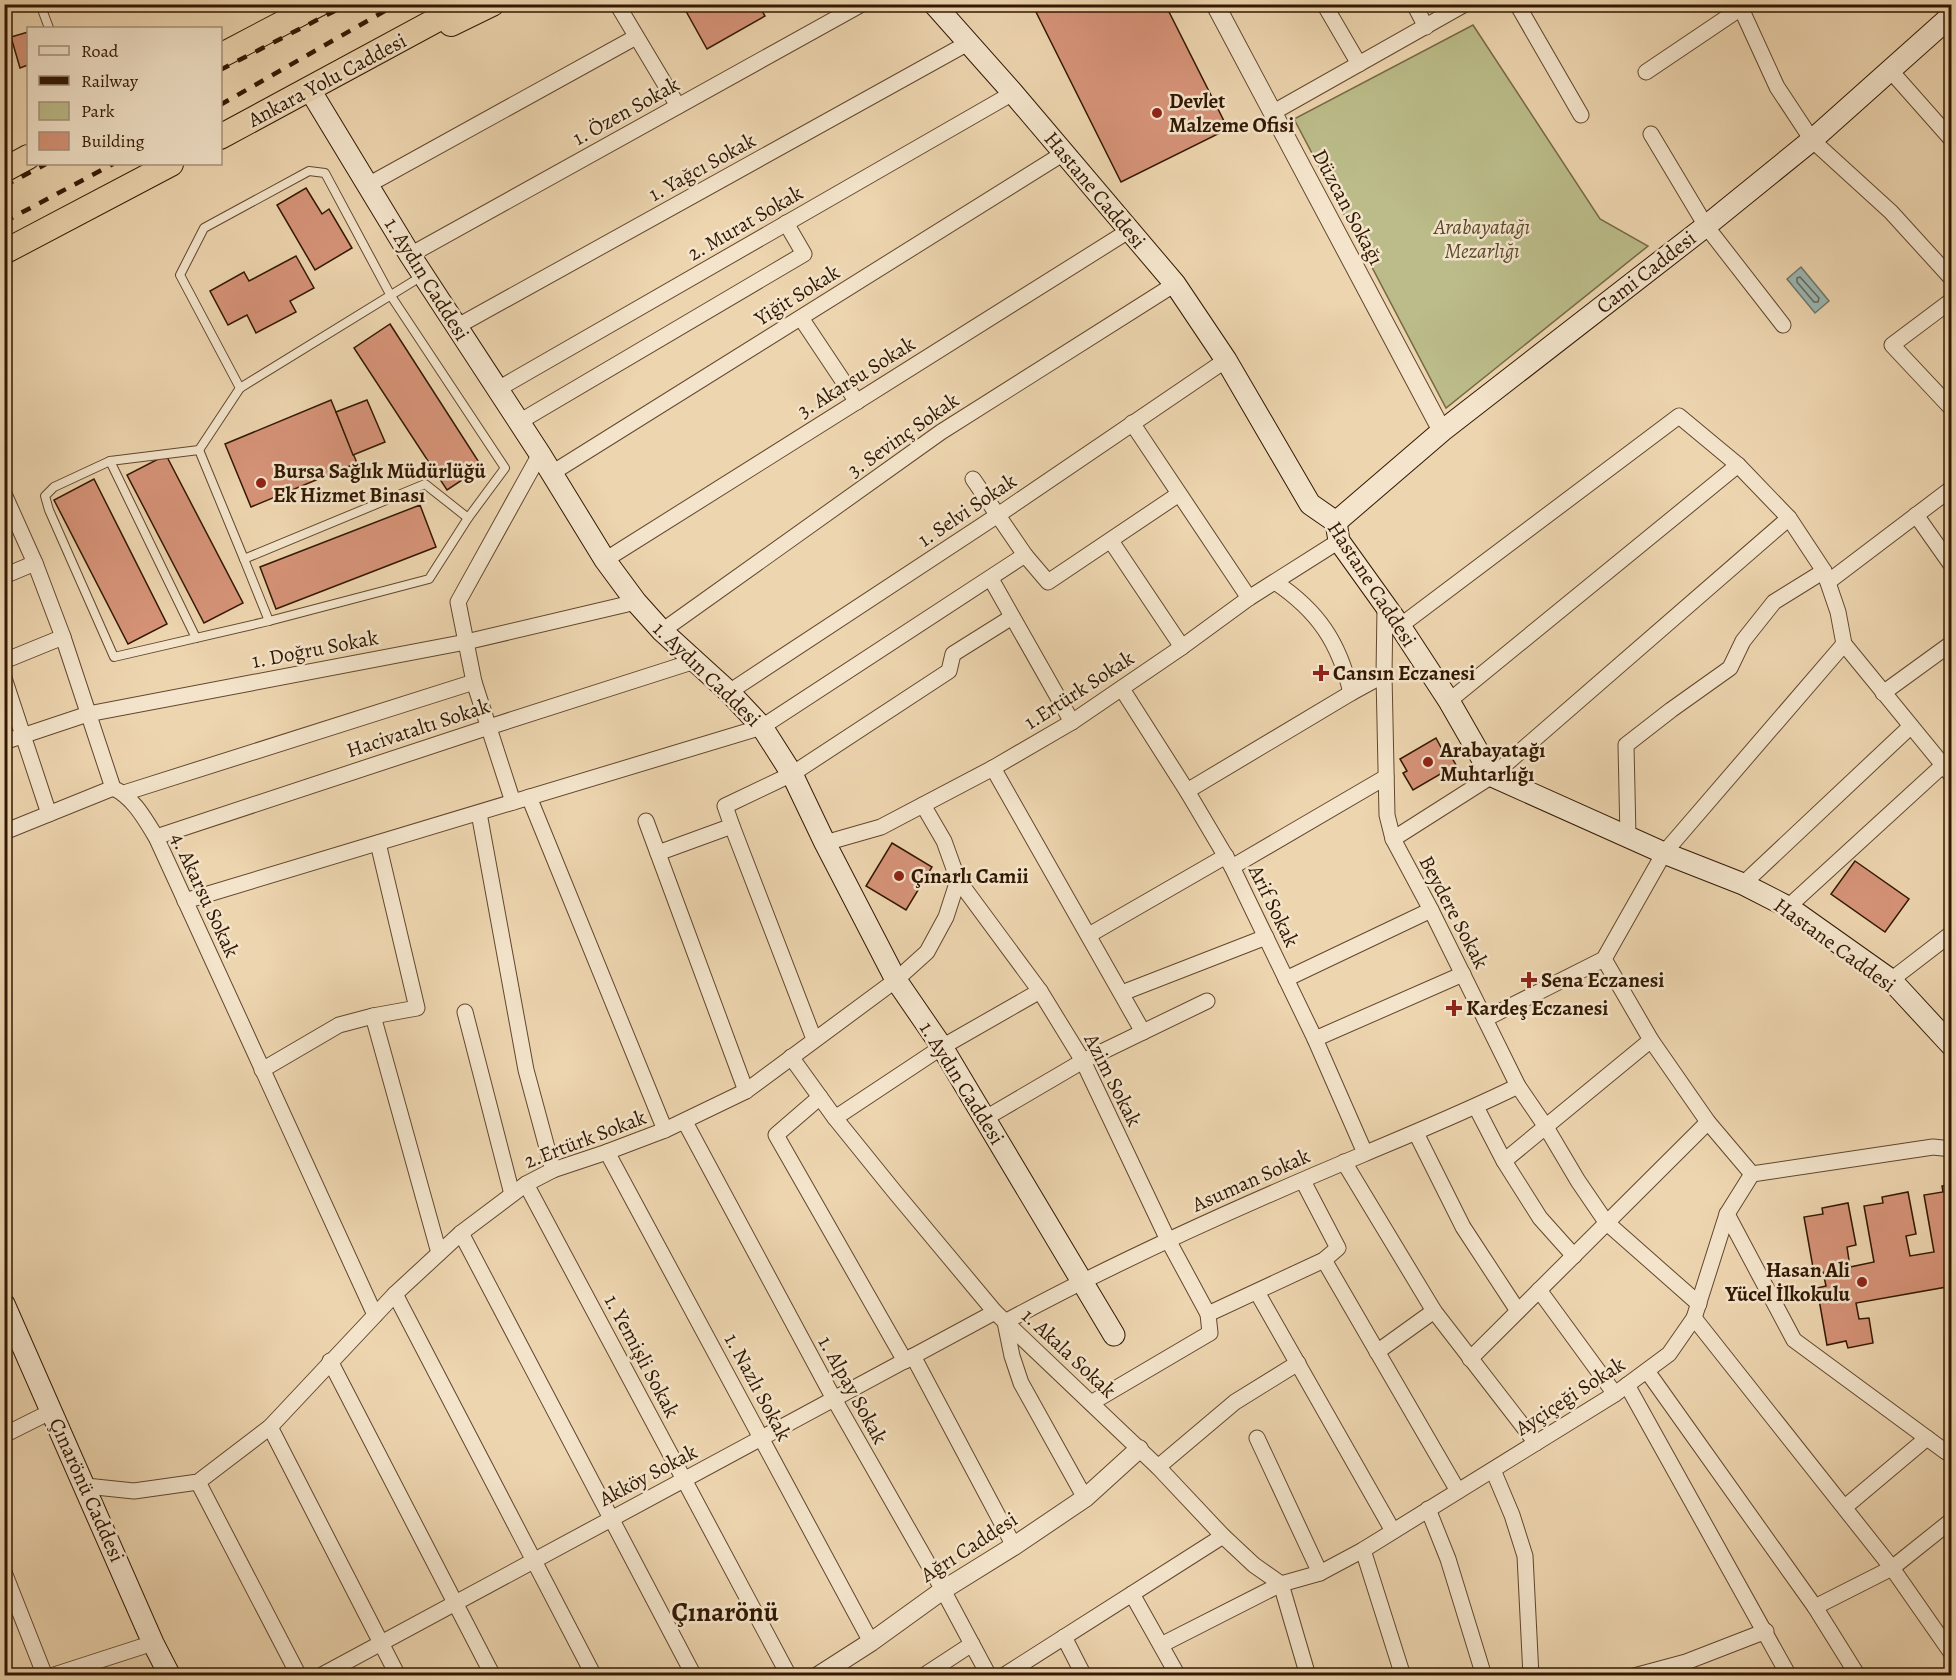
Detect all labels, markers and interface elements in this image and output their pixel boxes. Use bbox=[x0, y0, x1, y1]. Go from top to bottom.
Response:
street label: Ankara Yolu Caddesi bbox=[242, 26, 411, 134]
legend bbox=[27, 27, 222, 165]
text: Road bbox=[81, 39, 119, 63]
text: Railway bbox=[81, 69, 139, 93]
street label: 1. Özen Sokak bbox=[568, 70, 685, 152]
place label: Devlet Malzeme Ofisi bbox=[1169, 87, 1294, 139]
text: Park bbox=[81, 99, 115, 123]
marker: Devlet Malzeme Ofisi bbox=[1150, 106, 1164, 120]
street label: 1. Yağcı Sokak bbox=[644, 126, 761, 208]
street label: Hastane Caddesi bbox=[1038, 126, 1152, 254]
text: Building bbox=[81, 129, 145, 153]
street label: Düzcan Sokağı bbox=[1306, 144, 1390, 270]
street label: 2. Murat Sokak bbox=[682, 178, 808, 267]
street label: 1. Aydın Caddesi bbox=[378, 212, 476, 346]
park label: Arabayatağı Mezarlığı bbox=[1433, 213, 1530, 265]
street label: Cami Caddesi bbox=[1590, 224, 1702, 320]
street label: Yiğit Sokak bbox=[748, 258, 845, 333]
street label: 3. Akarsu Sokak bbox=[792, 329, 921, 424]
street label: 3. Sevinç Sokak bbox=[842, 386, 965, 484]
place label: Bursa Sağlık Müdürlüğü Ek Hizmet Binası bbox=[273, 457, 486, 509]
street label: 1. Selvi Sokak bbox=[912, 466, 1022, 553]
marker: Bursa Sağlık Müdürlüğü Ek Hizmet Binası bbox=[254, 476, 268, 490]
street label: Hastane Caddesi bbox=[1321, 516, 1423, 652]
street label: 1. Aydın Caddesi bbox=[647, 615, 767, 733]
street label: 1. Doğru Sokak bbox=[249, 623, 381, 675]
street label: 1.Ertürk Sokak bbox=[1019, 644, 1140, 736]
place label: Cansın Eczanesi bbox=[1333, 659, 1475, 687]
marker: Cansın Eczanesi bbox=[1314, 666, 1328, 680]
street label: Hacivataltı Sokak bbox=[343, 691, 494, 764]
place label: Arabayatağı Muhtarlığı bbox=[1439, 736, 1545, 788]
marker: Arabayatağı Muhtarlığı bbox=[1421, 755, 1435, 769]
street label: 4. Akarsu Sokak bbox=[164, 828, 246, 962]
street label: Beydere Sokak bbox=[1412, 851, 1496, 974]
street label: Arif Sokak bbox=[1242, 859, 1306, 952]
place label: Çınarlı Camii bbox=[911, 862, 1029, 890]
marker: Çınarlı Camii bbox=[892, 869, 906, 883]
street label: Hastane Caddesi bbox=[1768, 891, 1902, 999]
place label: Sena Eczanesi bbox=[1541, 966, 1664, 994]
marker: Sena Eczanesi bbox=[1522, 973, 1536, 987]
place label: Kardeş Eczanesi bbox=[1466, 994, 1609, 1022]
marker: Kardeş Eczanesi bbox=[1447, 1001, 1461, 1015]
street label: 1. Aydın Caddesi bbox=[913, 1016, 1011, 1150]
street label: Azim Sokak bbox=[1077, 1028, 1149, 1132]
street label: 2.Ertürk Sokak bbox=[520, 1103, 651, 1175]
street label: Asuman Sokak bbox=[1187, 1141, 1315, 1219]
place label: Hasan Ali Yücel İlkokulu bbox=[1724, 1256, 1851, 1308]
marker: Hasan Ali Yücel İlkokulu bbox=[1855, 1275, 1869, 1289]
street label: 1. Yemişli Sokak bbox=[598, 1290, 686, 1423]
street label: 1. Akala Sokak bbox=[1016, 1302, 1123, 1404]
street label: 1. Nazlı Sokak bbox=[718, 1328, 798, 1446]
street label: 1. Alpay Sokak bbox=[812, 1331, 895, 1450]
street label: Ayçiçeği Sokak bbox=[1509, 1350, 1631, 1442]
street label: Çınarönü Caddesi bbox=[43, 1414, 131, 1567]
street label: Akköy Sokak bbox=[593, 1437, 702, 1513]
street label: Ağrı Caddesi bbox=[914, 1505, 1023, 1589]
district label: Çınarönü bbox=[671, 1594, 779, 1630]

